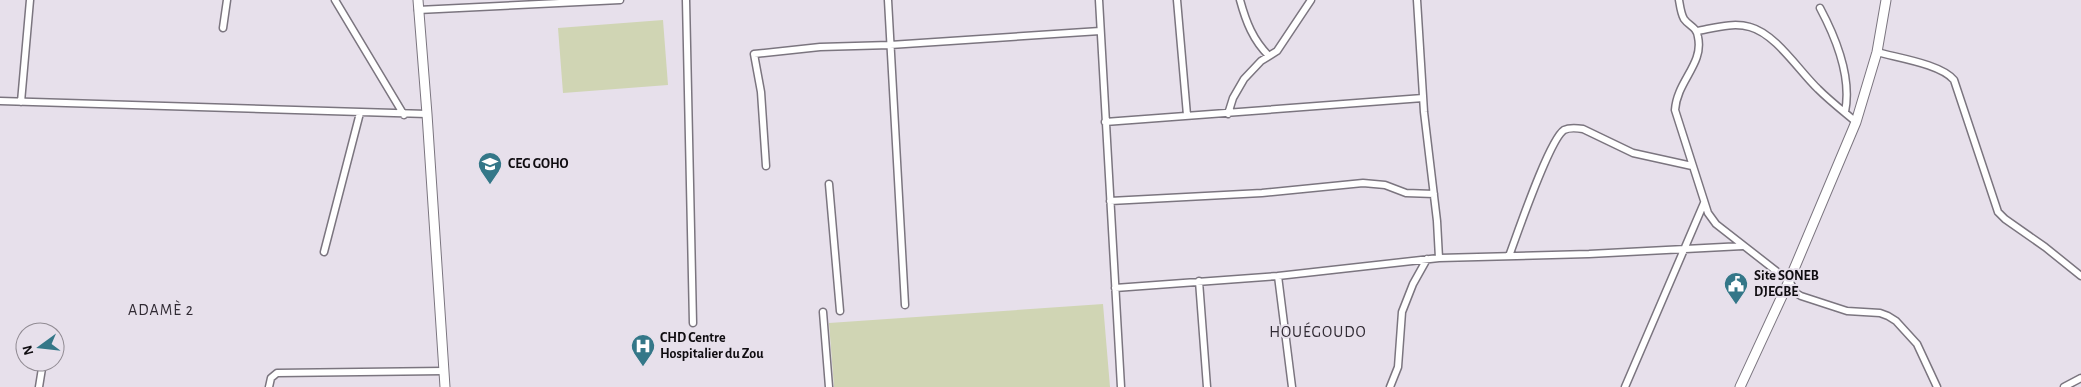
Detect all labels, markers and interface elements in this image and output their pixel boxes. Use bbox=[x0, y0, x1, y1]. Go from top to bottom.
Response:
school or university icon: CEG GOHO bbox=[477, 151, 503, 185]
place label: CEG GOHO bbox=[508, 157, 569, 171]
place label: Site SONEB DJEGBE bbox=[1754, 269, 1819, 299]
public building icon: Site SONEB DJEGBE bbox=[1723, 271, 1749, 305]
district label: ADAMÈ 2 bbox=[128, 300, 194, 318]
north arrow bbox=[15, 322, 65, 372]
district label: HOUÉGOUDO bbox=[1269, 322, 1367, 340]
place label: CHD Centre Hospitalier du Zou bbox=[660, 331, 764, 361]
hospital icon: CHD Centre Hospitalier du Zou bbox=[630, 333, 656, 367]
text: N bbox=[20, 344, 36, 357]

